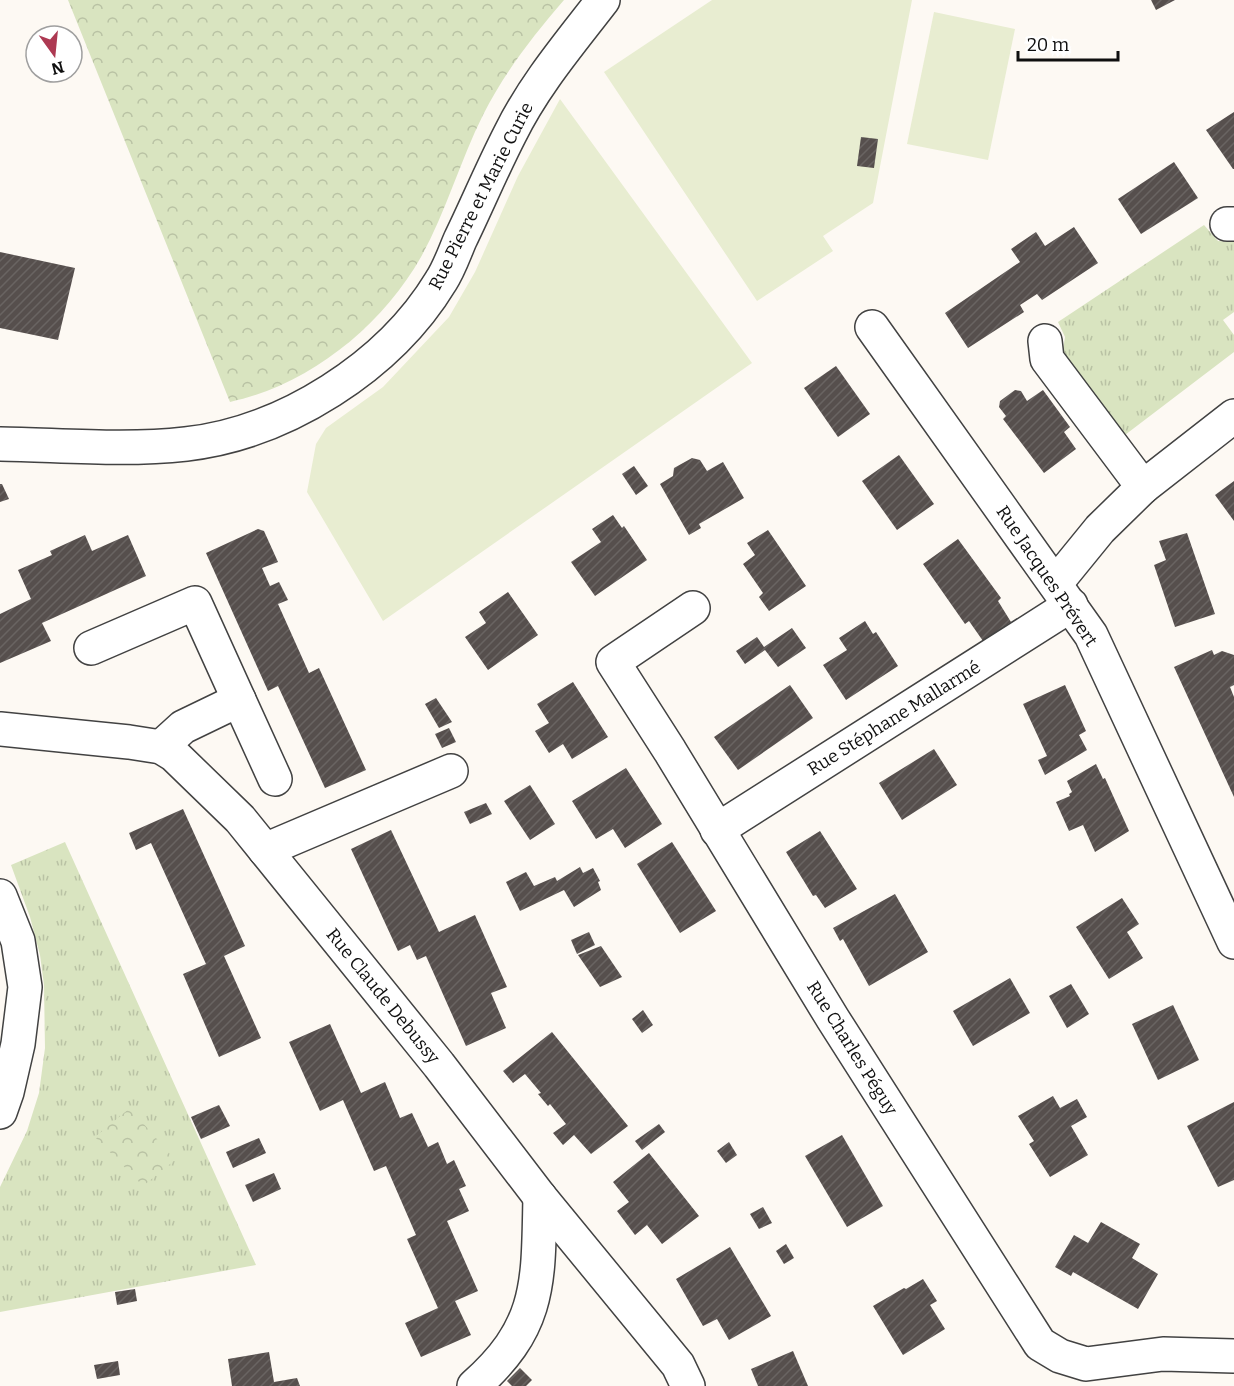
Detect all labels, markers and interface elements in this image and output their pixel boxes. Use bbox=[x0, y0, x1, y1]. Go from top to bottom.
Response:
north arrow bbox=[24, 24, 84, 84]
scale bar bbox=[1018, 24, 1118, 62]
text: 20 m bbox=[1027, 34, 1069, 56]
text: N bbox=[49, 57, 66, 79]
street label: Rue Pierre et Marie Curie bbox=[424, 98, 538, 294]
street label: Rue Jacques Prévert bbox=[992, 501, 1103, 651]
street label: Rue Stéphane Mallarmé bbox=[803, 656, 985, 780]
street label: Rue Claude Debussy bbox=[322, 924, 445, 1069]
street label: Rue Charles Péguy bbox=[802, 977, 902, 1119]

